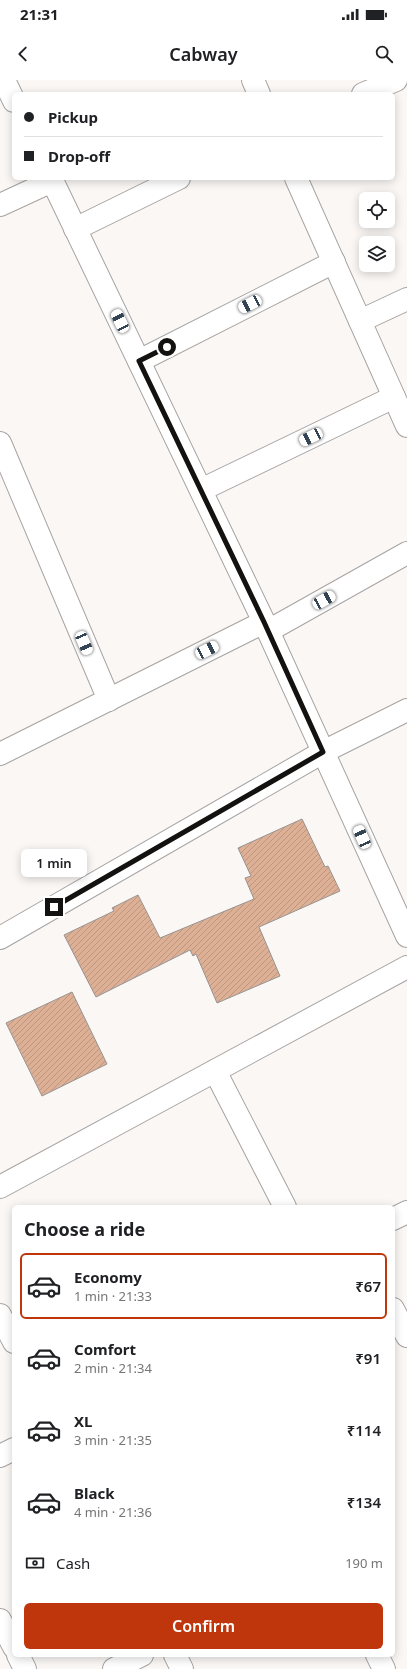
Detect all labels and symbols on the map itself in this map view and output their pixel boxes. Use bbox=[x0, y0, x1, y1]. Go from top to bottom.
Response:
car bbox=[237, 293, 263, 315]
car bbox=[109, 308, 131, 334]
route start bbox=[158, 338, 176, 356]
car bbox=[298, 426, 324, 448]
car bbox=[311, 589, 337, 611]
car bbox=[74, 630, 94, 656]
car bbox=[194, 639, 220, 661]
car bbox=[352, 824, 372, 850]
callout: 1 min bbox=[21, 849, 87, 877]
route end bbox=[45, 898, 63, 916]

